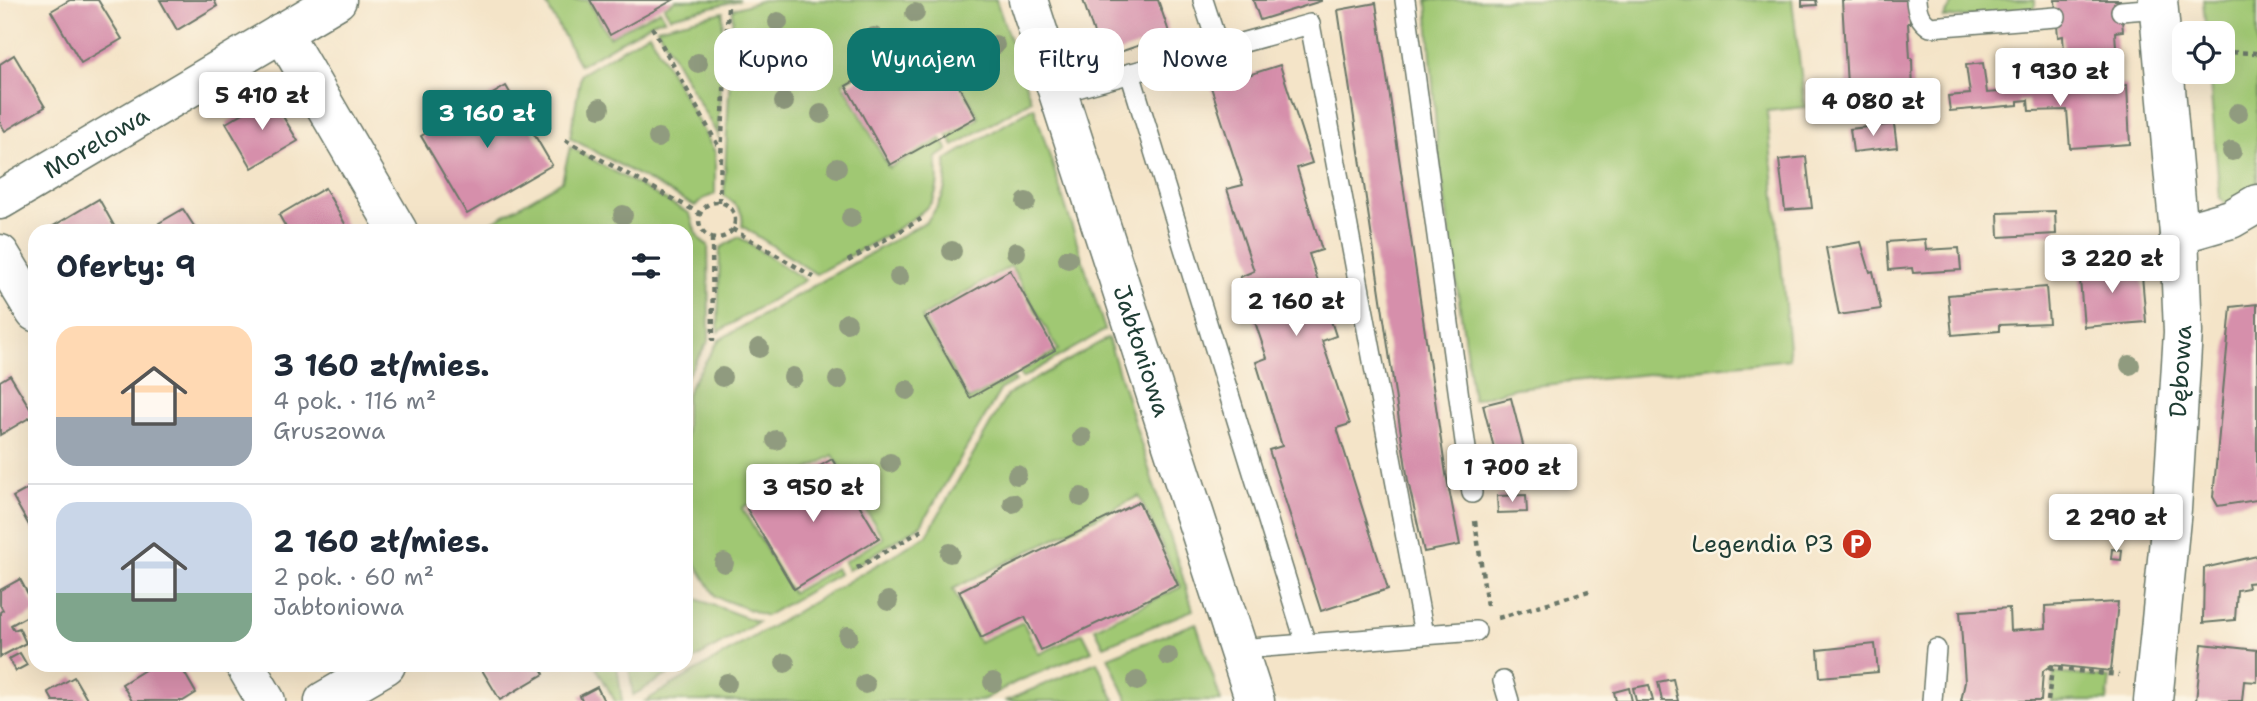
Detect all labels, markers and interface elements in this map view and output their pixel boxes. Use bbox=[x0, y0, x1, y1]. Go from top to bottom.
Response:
map controls bbox=[2172, 21, 2235, 84]
button: locate bbox=[2172, 21, 2235, 84]
chip: Kupno bbox=[714, 28, 833, 91]
chip: Wynajem bbox=[847, 28, 1000, 91]
chip: Filtry bbox=[1014, 28, 1124, 91]
chip: Nowe bbox=[1138, 28, 1252, 91]
pin: 1 930 zł bbox=[1988, 48, 2132, 108]
text: 1 930 zł bbox=[2011, 56, 2109, 86]
pin: 5 410 zł bbox=[190, 72, 334, 132]
pin: 4 080 zł bbox=[1801, 78, 1945, 138]
text: 5 410 zł bbox=[215, 80, 309, 110]
text: 4 080 zł bbox=[1821, 86, 1925, 116]
pin: 3 160 zł bbox=[415, 90, 559, 150]
text: 3 160 zł bbox=[438, 98, 536, 128]
street label: Morelowa bbox=[38, 99, 155, 186]
pin: 3 220 zł bbox=[2040, 236, 2184, 295]
text: 3 220 zł bbox=[2061, 243, 2163, 273]
text: Oferty: 9 bbox=[56, 246, 196, 287]
icon: filters bbox=[627, 247, 665, 285]
pin: 2 160 zł bbox=[1224, 278, 1368, 338]
street label: Jabłoniowa bbox=[1105, 281, 1178, 421]
text: 2 160 zł bbox=[1247, 286, 1345, 316]
street label: Dębowa bbox=[2162, 324, 2199, 418]
text: 3 160 zł/mies. bbox=[273, 345, 490, 386]
icon: home bbox=[112, 354, 196, 438]
text: 4 pok. · 116 m² bbox=[273, 386, 436, 416]
text: Gruszowa bbox=[273, 416, 385, 446]
pin: 1 700 zł bbox=[1440, 444, 1584, 504]
text: 1 700 zł bbox=[1463, 452, 1561, 482]
pin: 3 950 zł bbox=[741, 464, 885, 524]
text: 3 950 zł bbox=[762, 472, 864, 502]
pin: 2 290 zł bbox=[2044, 494, 2188, 554]
text: 2 290 zł bbox=[2065, 502, 2167, 532]
text: 2 160 zł/mies. bbox=[273, 521, 490, 562]
parking icon: Legendia P3 bbox=[1840, 527, 1874, 561]
place label: Legendia P3 bbox=[1691, 528, 1834, 560]
icon: home bbox=[112, 530, 196, 614]
text: 2 pok. · 60 m² bbox=[273, 562, 434, 592]
text: Jabłoniowa bbox=[273, 592, 404, 622]

